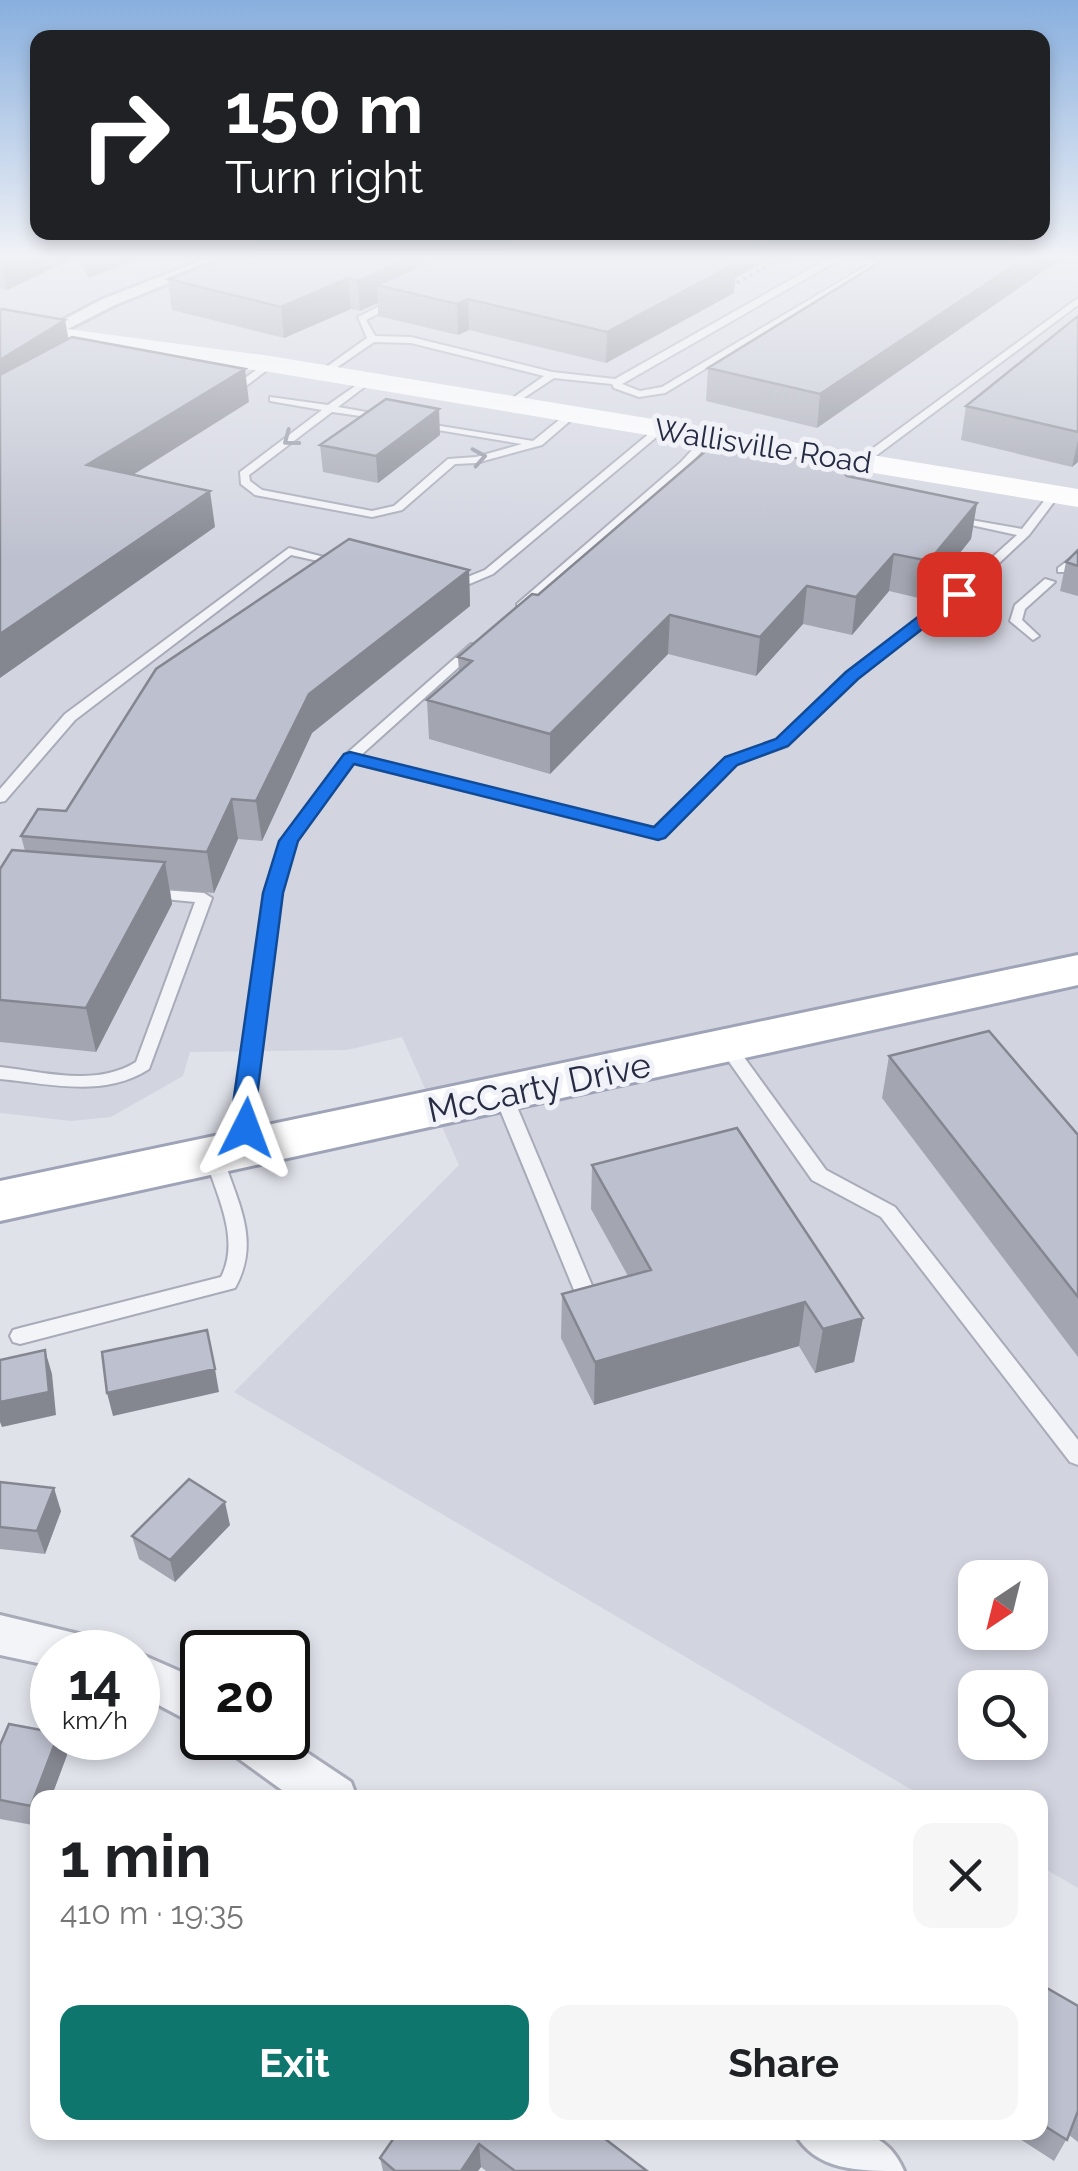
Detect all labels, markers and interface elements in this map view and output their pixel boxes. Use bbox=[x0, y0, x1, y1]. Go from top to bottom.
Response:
text: 150 m bbox=[225, 67, 423, 149]
icon: right bbox=[60, 70, 190, 200]
text: Turn right bbox=[225, 151, 423, 204]
street label: Wallisville Road bbox=[652, 412, 874, 480]
one-way arrow bbox=[283, 428, 301, 445]
one-way arrow bbox=[471, 447, 488, 468]
pin bbox=[917, 552, 1002, 637]
icon: arrive bbox=[932, 567, 987, 622]
street label: McCarty Drive bbox=[424, 1043, 654, 1131]
position arrow bbox=[194, 1076, 298, 1180]
north arrow bbox=[958, 1560, 1048, 1650]
map controls bbox=[958, 1560, 1048, 1760]
speed limit sign: 20 bbox=[180, 1630, 310, 1760]
text: 14 bbox=[68, 1653, 122, 1712]
button: search bbox=[958, 1670, 1048, 1760]
text: km/h bbox=[62, 1705, 128, 1735]
text: 1 min bbox=[60, 1821, 211, 1891]
button: close bbox=[913, 1823, 1018, 1928]
text: 410 m · 19:35 bbox=[60, 1894, 244, 1931]
button: Exit bbox=[60, 2005, 529, 2120]
button: Share bbox=[549, 2005, 1018, 2120]

